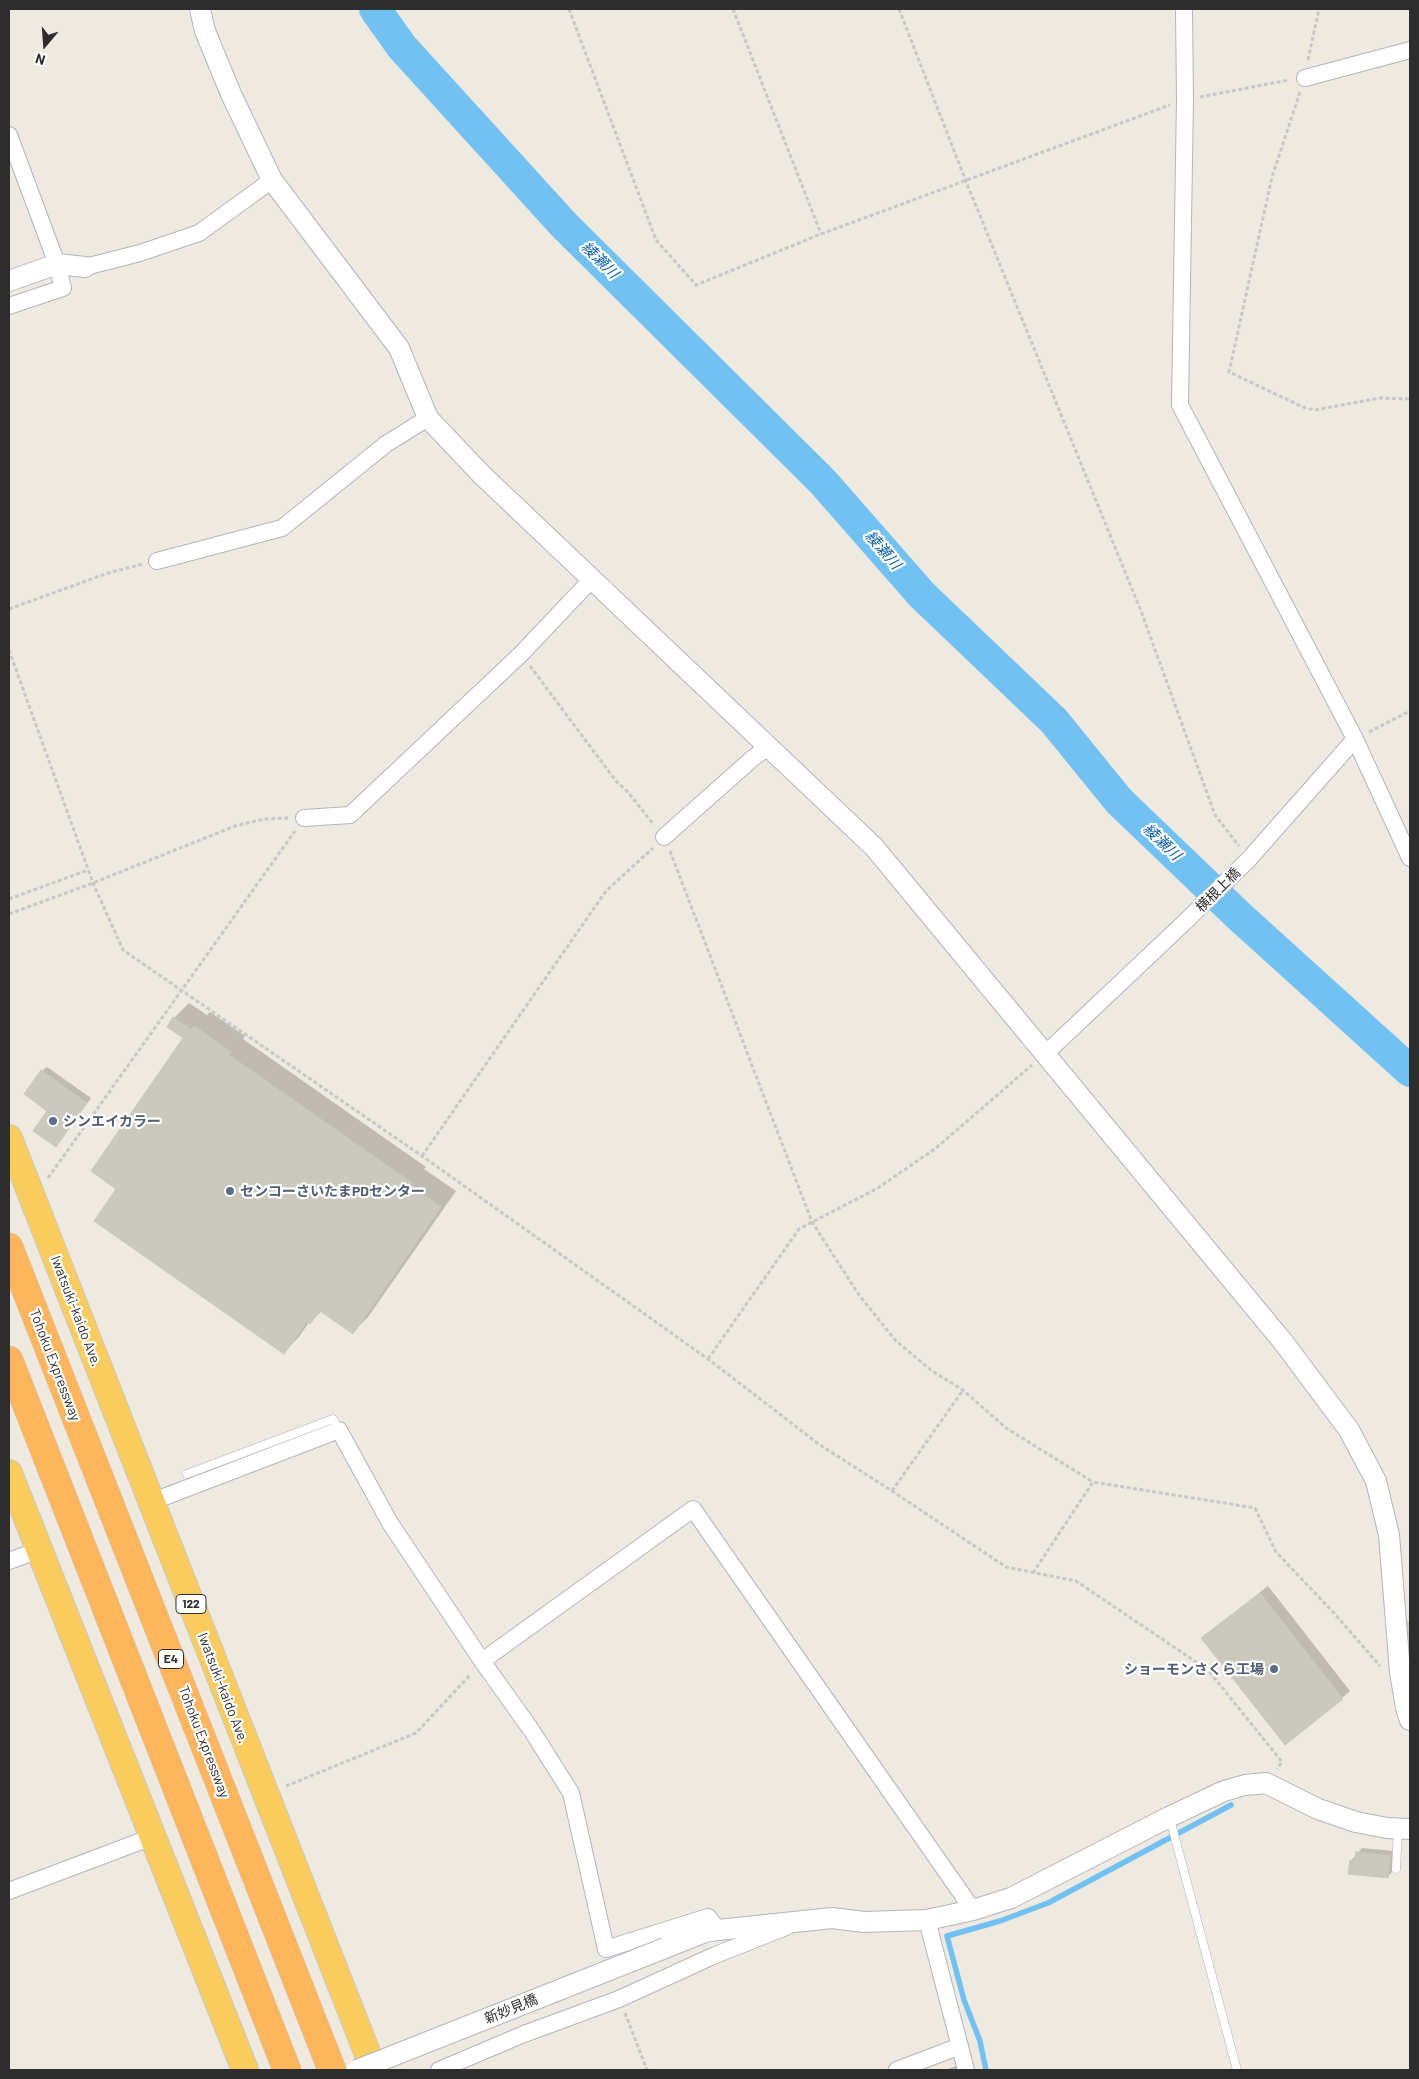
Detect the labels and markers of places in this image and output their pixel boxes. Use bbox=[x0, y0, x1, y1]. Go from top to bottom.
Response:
place label: シンエイカラー bbox=[63, 1113, 161, 1129]
marker: シンエイカラー bbox=[47, 1115, 59, 1127]
place label: センコーさいたまPDセンター bbox=[240, 1183, 425, 1199]
marker: センコーさいたまPDセンター bbox=[224, 1185, 236, 1197]
place label: ショーモンさくら工場 bbox=[1124, 1661, 1264, 1677]
marker: ショーモンさくら工場 bbox=[1268, 1663, 1280, 1675]

